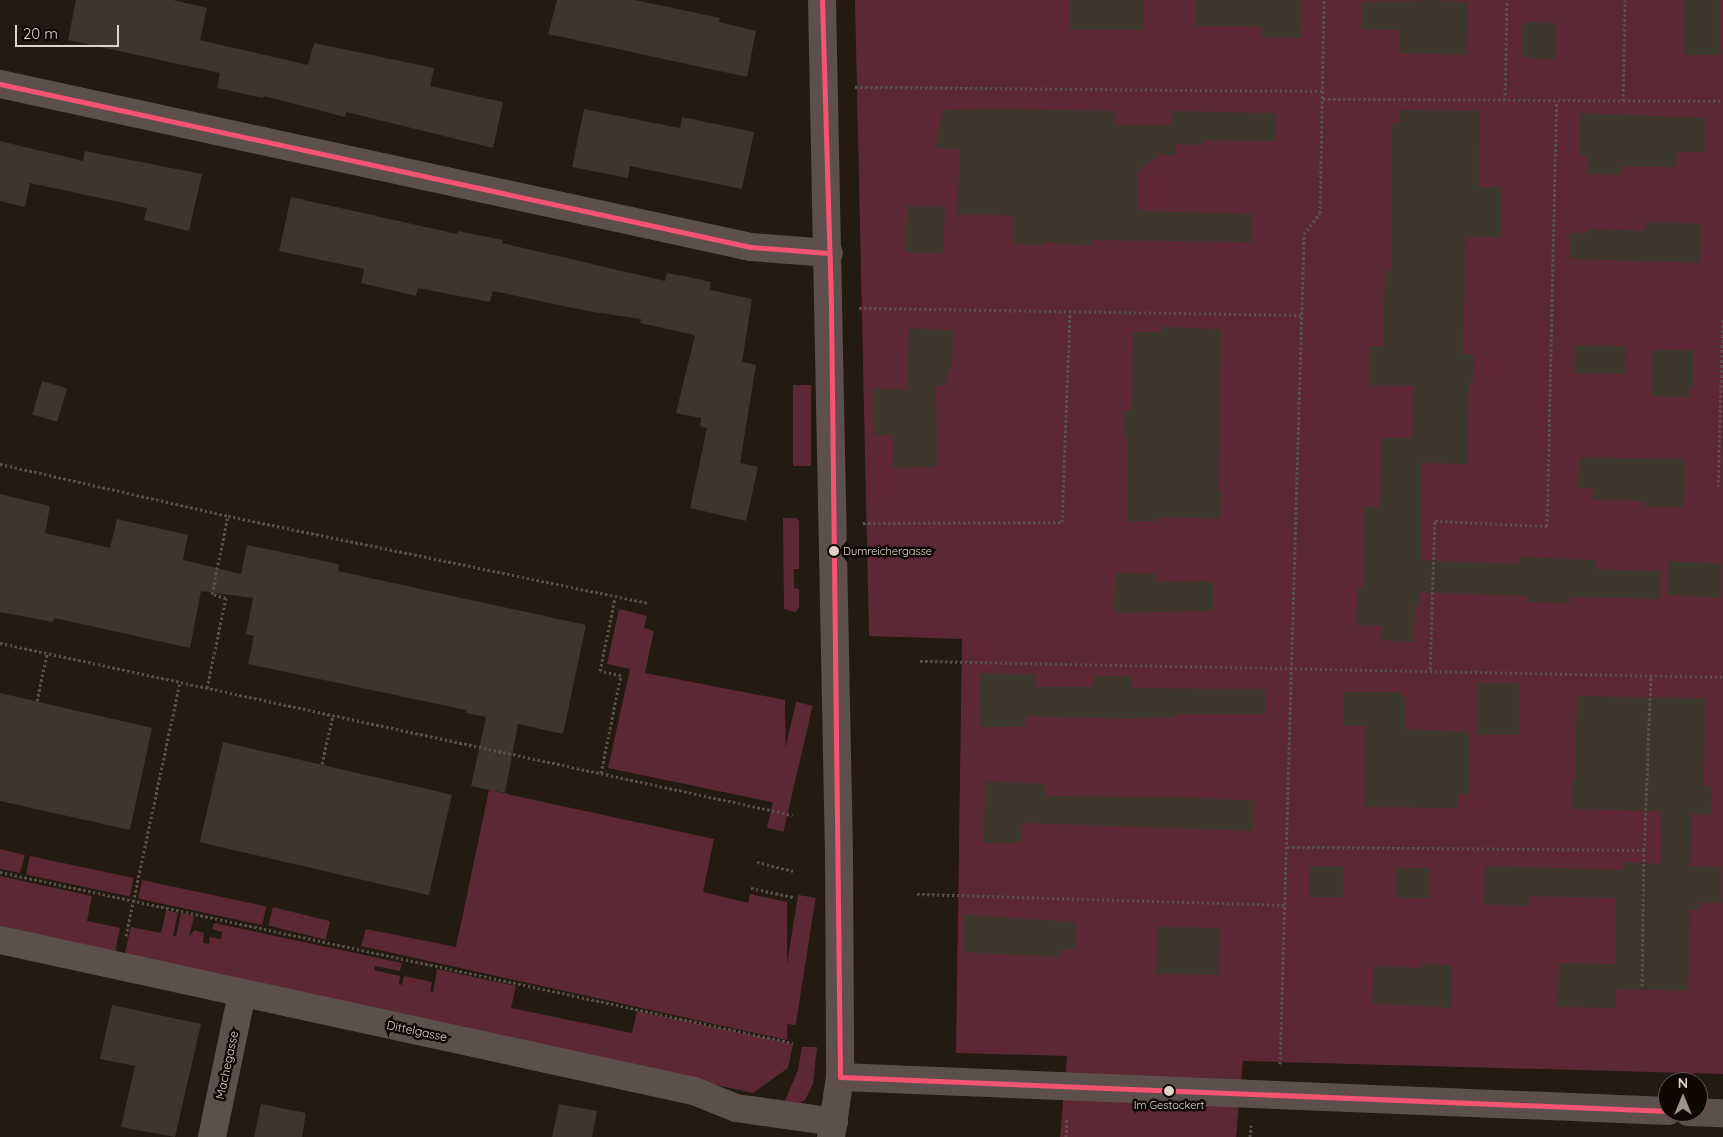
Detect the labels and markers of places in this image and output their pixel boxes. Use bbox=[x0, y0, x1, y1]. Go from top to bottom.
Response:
place label: Dumreichergasse bbox=[843, 544, 932, 558]
marker: Dumreichergasse bbox=[829, 546, 839, 556]
marker: Im Gestockert bbox=[1164, 1086, 1174, 1096]
place label: Im Gestockert bbox=[1134, 1098, 1204, 1112]

